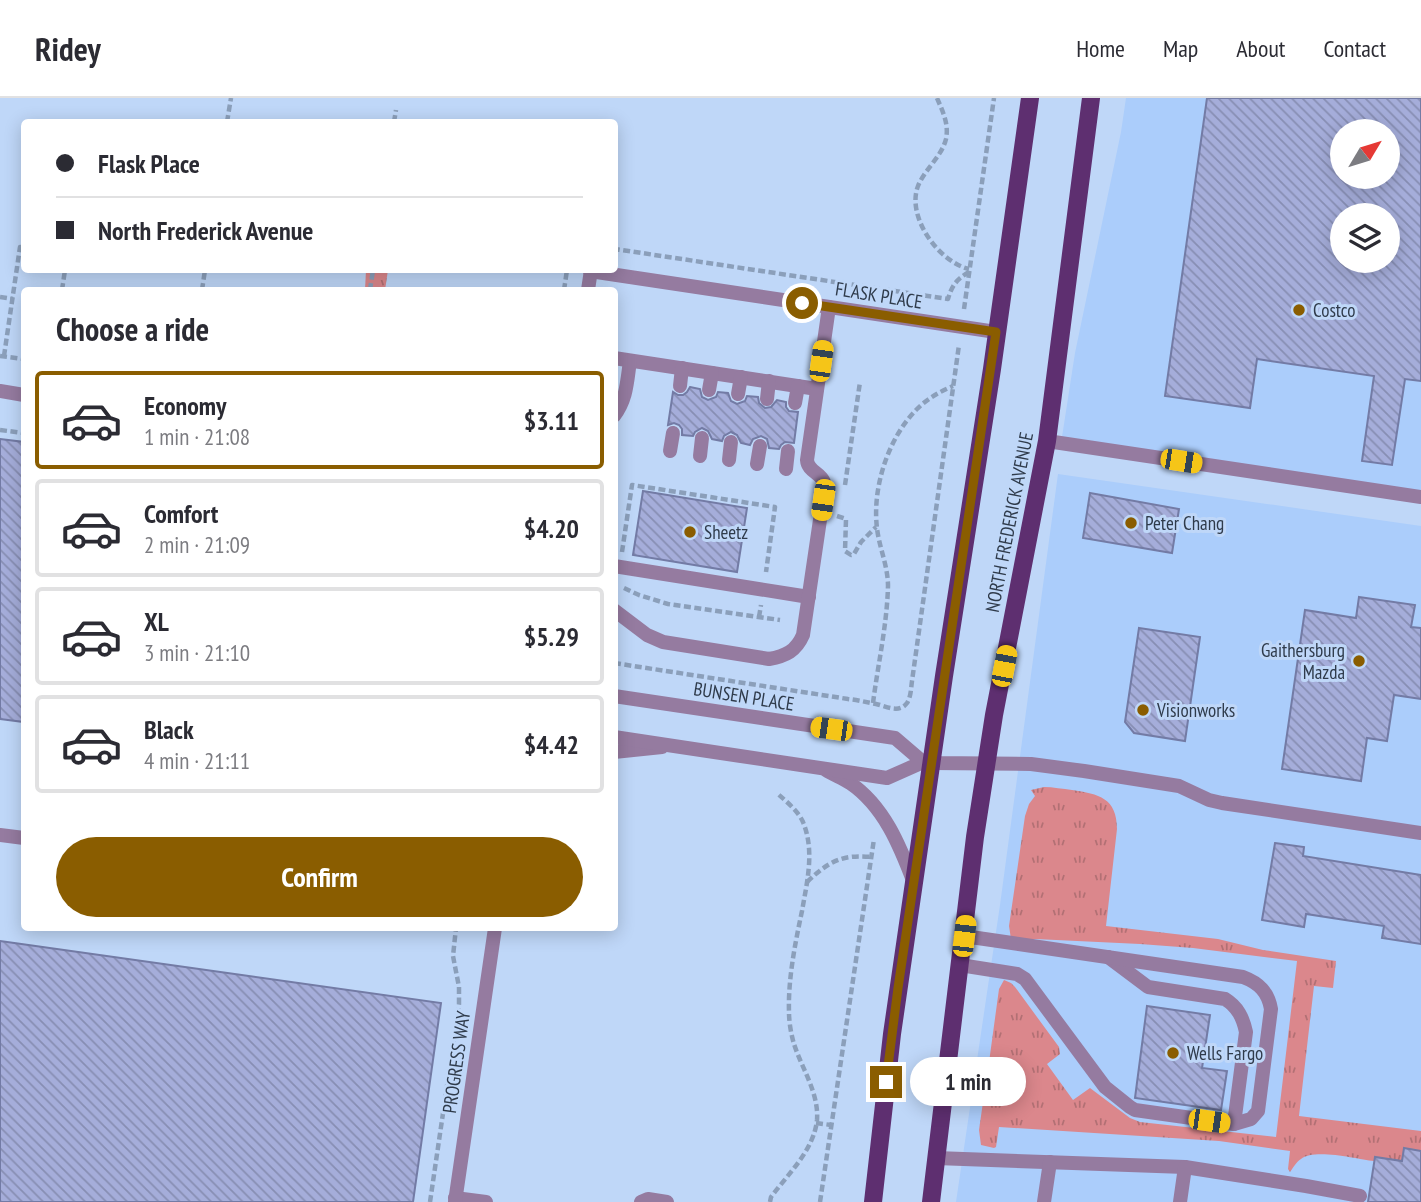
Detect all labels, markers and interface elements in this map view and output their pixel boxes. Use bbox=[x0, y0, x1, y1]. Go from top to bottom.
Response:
text: Ridey bbox=[35, 27, 101, 70]
text: Home bbox=[1076, 33, 1125, 64]
text: Map bbox=[1163, 33, 1198, 64]
text: About bbox=[1236, 33, 1285, 64]
text: Contact bbox=[1323, 33, 1386, 64]
north arrow bbox=[1330, 119, 1400, 189]
map controls bbox=[1330, 119, 1400, 273]
text: Flask Place bbox=[98, 147, 200, 180]
button: layers bbox=[1330, 203, 1400, 273]
text: North Frederick Avenue bbox=[98, 214, 313, 247]
street label: FLASK PLACE bbox=[834, 276, 924, 314]
route start bbox=[786, 287, 818, 319]
place label: Costco bbox=[1313, 298, 1356, 322]
marker: Costco bbox=[1291, 302, 1307, 318]
text: Choose a ride bbox=[56, 308, 209, 350]
car bbox=[808, 339, 835, 383]
icon: car bbox=[60, 389, 123, 452]
text: Economy bbox=[144, 389, 226, 422]
text: $3.11 bbox=[524, 404, 579, 437]
text: 1 min · 21:08 bbox=[144, 422, 250, 451]
street label: NORTH FREDERICK AVENUE bbox=[980, 430, 1038, 614]
car bbox=[1159, 447, 1204, 475]
car bbox=[810, 478, 837, 522]
icon: car bbox=[60, 497, 123, 560]
text: Comfort bbox=[144, 497, 218, 530]
place label: Peter Chang bbox=[1145, 511, 1224, 535]
text: $4.20 bbox=[524, 512, 579, 545]
marker: Peter Chang bbox=[1123, 515, 1139, 531]
place label: Sheetz bbox=[704, 520, 748, 544]
marker: Sheetz bbox=[682, 524, 698, 540]
text: 2 min · 21:09 bbox=[144, 530, 250, 559]
icon: car bbox=[60, 605, 123, 668]
text: XL bbox=[144, 605, 169, 638]
text: $5.29 bbox=[524, 620, 579, 653]
text: 3 min · 21:10 bbox=[144, 638, 250, 667]
place label: Gaithersburg Mazda bbox=[1261, 638, 1345, 684]
car bbox=[990, 643, 1019, 689]
marker: Gaithersburg Mazda bbox=[1351, 653, 1367, 669]
street label: BUNSEN PLACE bbox=[692, 676, 796, 716]
place label: Visionworks bbox=[1156, 698, 1235, 722]
marker: Visionworks bbox=[1135, 702, 1151, 718]
icon: car bbox=[60, 713, 123, 776]
text: Black bbox=[144, 713, 194, 746]
car bbox=[809, 716, 854, 742]
text: $4.42 bbox=[524, 728, 579, 761]
text: 4 min · 21:11 bbox=[144, 746, 250, 775]
button: Confirm bbox=[56, 837, 583, 917]
car bbox=[952, 914, 977, 958]
street label: PROGRESS WAY bbox=[437, 1009, 475, 1115]
place label: Wells Fargo bbox=[1187, 1041, 1263, 1065]
marker: Wells Fargo bbox=[1165, 1045, 1181, 1061]
callout: 1 min bbox=[910, 1058, 1026, 1107]
route end bbox=[870, 1066, 902, 1098]
text: 1 min bbox=[945, 1067, 991, 1096]
car bbox=[1187, 1108, 1232, 1134]

